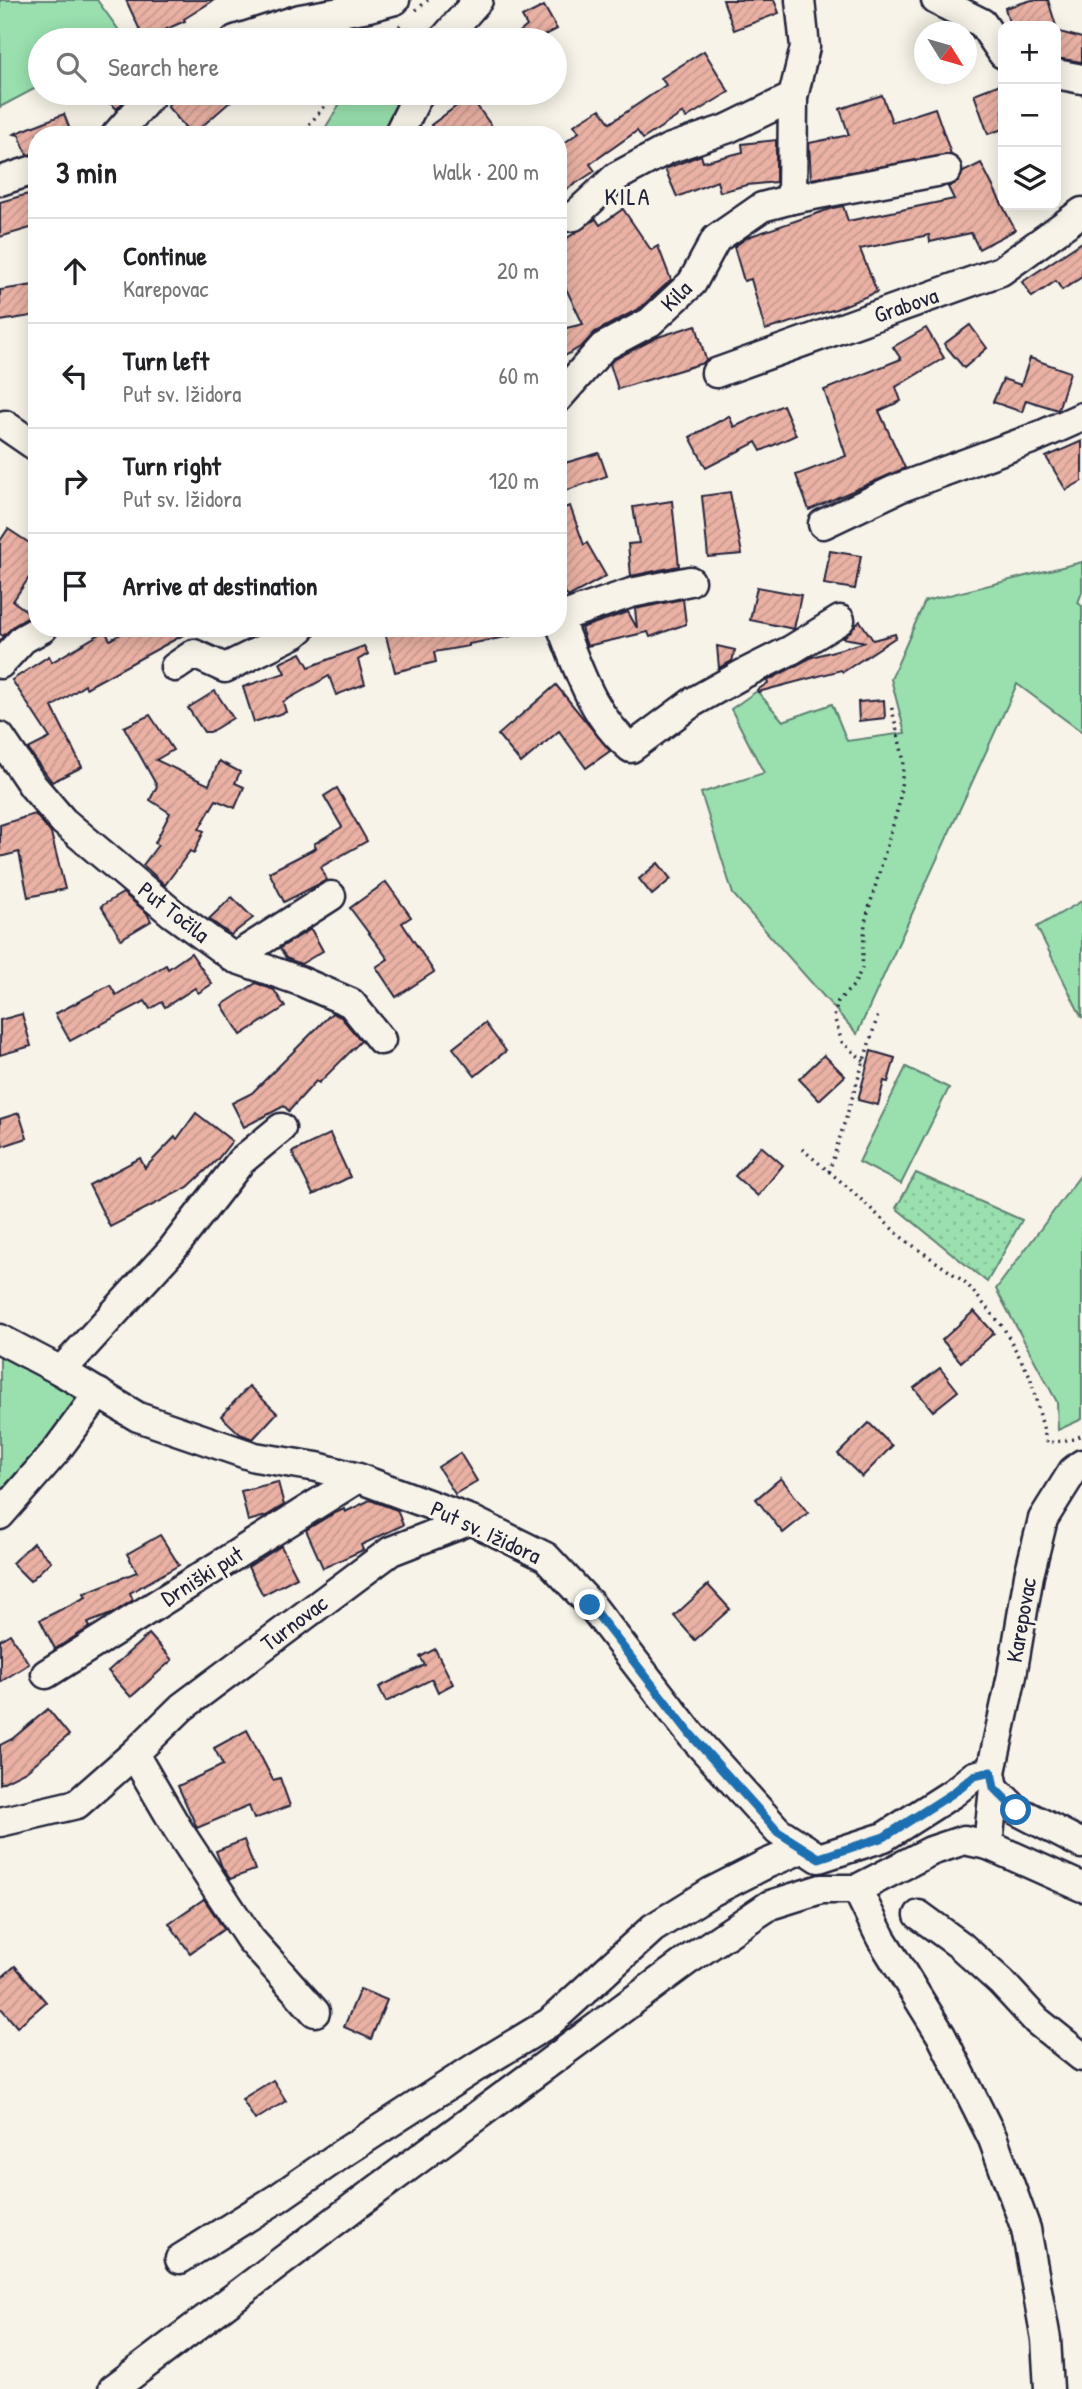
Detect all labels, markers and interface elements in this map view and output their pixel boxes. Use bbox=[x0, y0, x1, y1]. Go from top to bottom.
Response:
north arrow bbox=[914, 21, 977, 84]
map controls bbox=[998, 21, 1061, 210]
button: + bbox=[998, 21, 1061, 84]
search box bbox=[28, 28, 567, 105]
icon: search bbox=[52, 48, 90, 86]
text: Search here bbox=[108, 49, 219, 84]
button: − bbox=[998, 84, 1061, 147]
button: layers bbox=[998, 147, 1061, 210]
text: 3 min bbox=[56, 152, 117, 192]
text: Walk · 200 m bbox=[433, 156, 539, 187]
district label: KILA bbox=[605, 180, 651, 212]
text: Continue bbox=[123, 238, 207, 273]
icon: ahead bbox=[56, 252, 94, 290]
text: 20 m bbox=[497, 255, 539, 286]
text: Karepovac bbox=[123, 273, 208, 304]
street label: Kila bbox=[653, 273, 698, 318]
street label: Grabova bbox=[870, 279, 942, 330]
text: Turn left bbox=[123, 343, 209, 378]
icon: left bbox=[56, 357, 94, 395]
text: 60 m bbox=[499, 360, 539, 391]
text: Put sv. Ižidora bbox=[123, 378, 241, 409]
text: Turn right bbox=[123, 448, 221, 483]
icon: right bbox=[56, 462, 94, 500]
text: 120 m bbox=[489, 465, 539, 496]
text: Put sv. Ižidora bbox=[123, 483, 241, 514]
icon: arrive bbox=[56, 567, 94, 605]
text: Arrive at destination bbox=[123, 568, 318, 603]
street label: Put Točila bbox=[132, 874, 216, 949]
street label: Put sv. Ižidora bbox=[426, 1493, 546, 1571]
street label: Drniški put bbox=[155, 1538, 250, 1613]
street label: Karepovac bbox=[998, 1575, 1043, 1665]
street label: Turnovac bbox=[254, 1587, 333, 1658]
route end bbox=[574, 1589, 605, 1620]
route start bbox=[1000, 1794, 1031, 1825]

